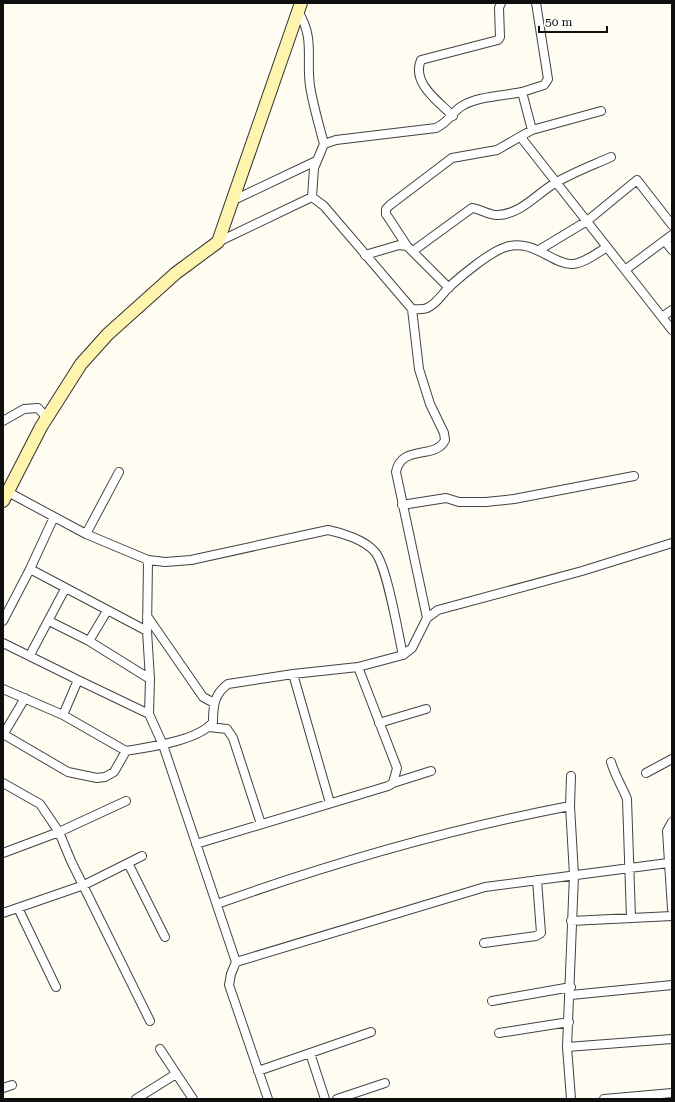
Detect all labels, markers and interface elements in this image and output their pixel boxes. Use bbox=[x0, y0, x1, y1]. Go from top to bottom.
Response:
scale bar bbox=[539, 8, 607, 34]
text: 50 m bbox=[545, 15, 572, 29]

